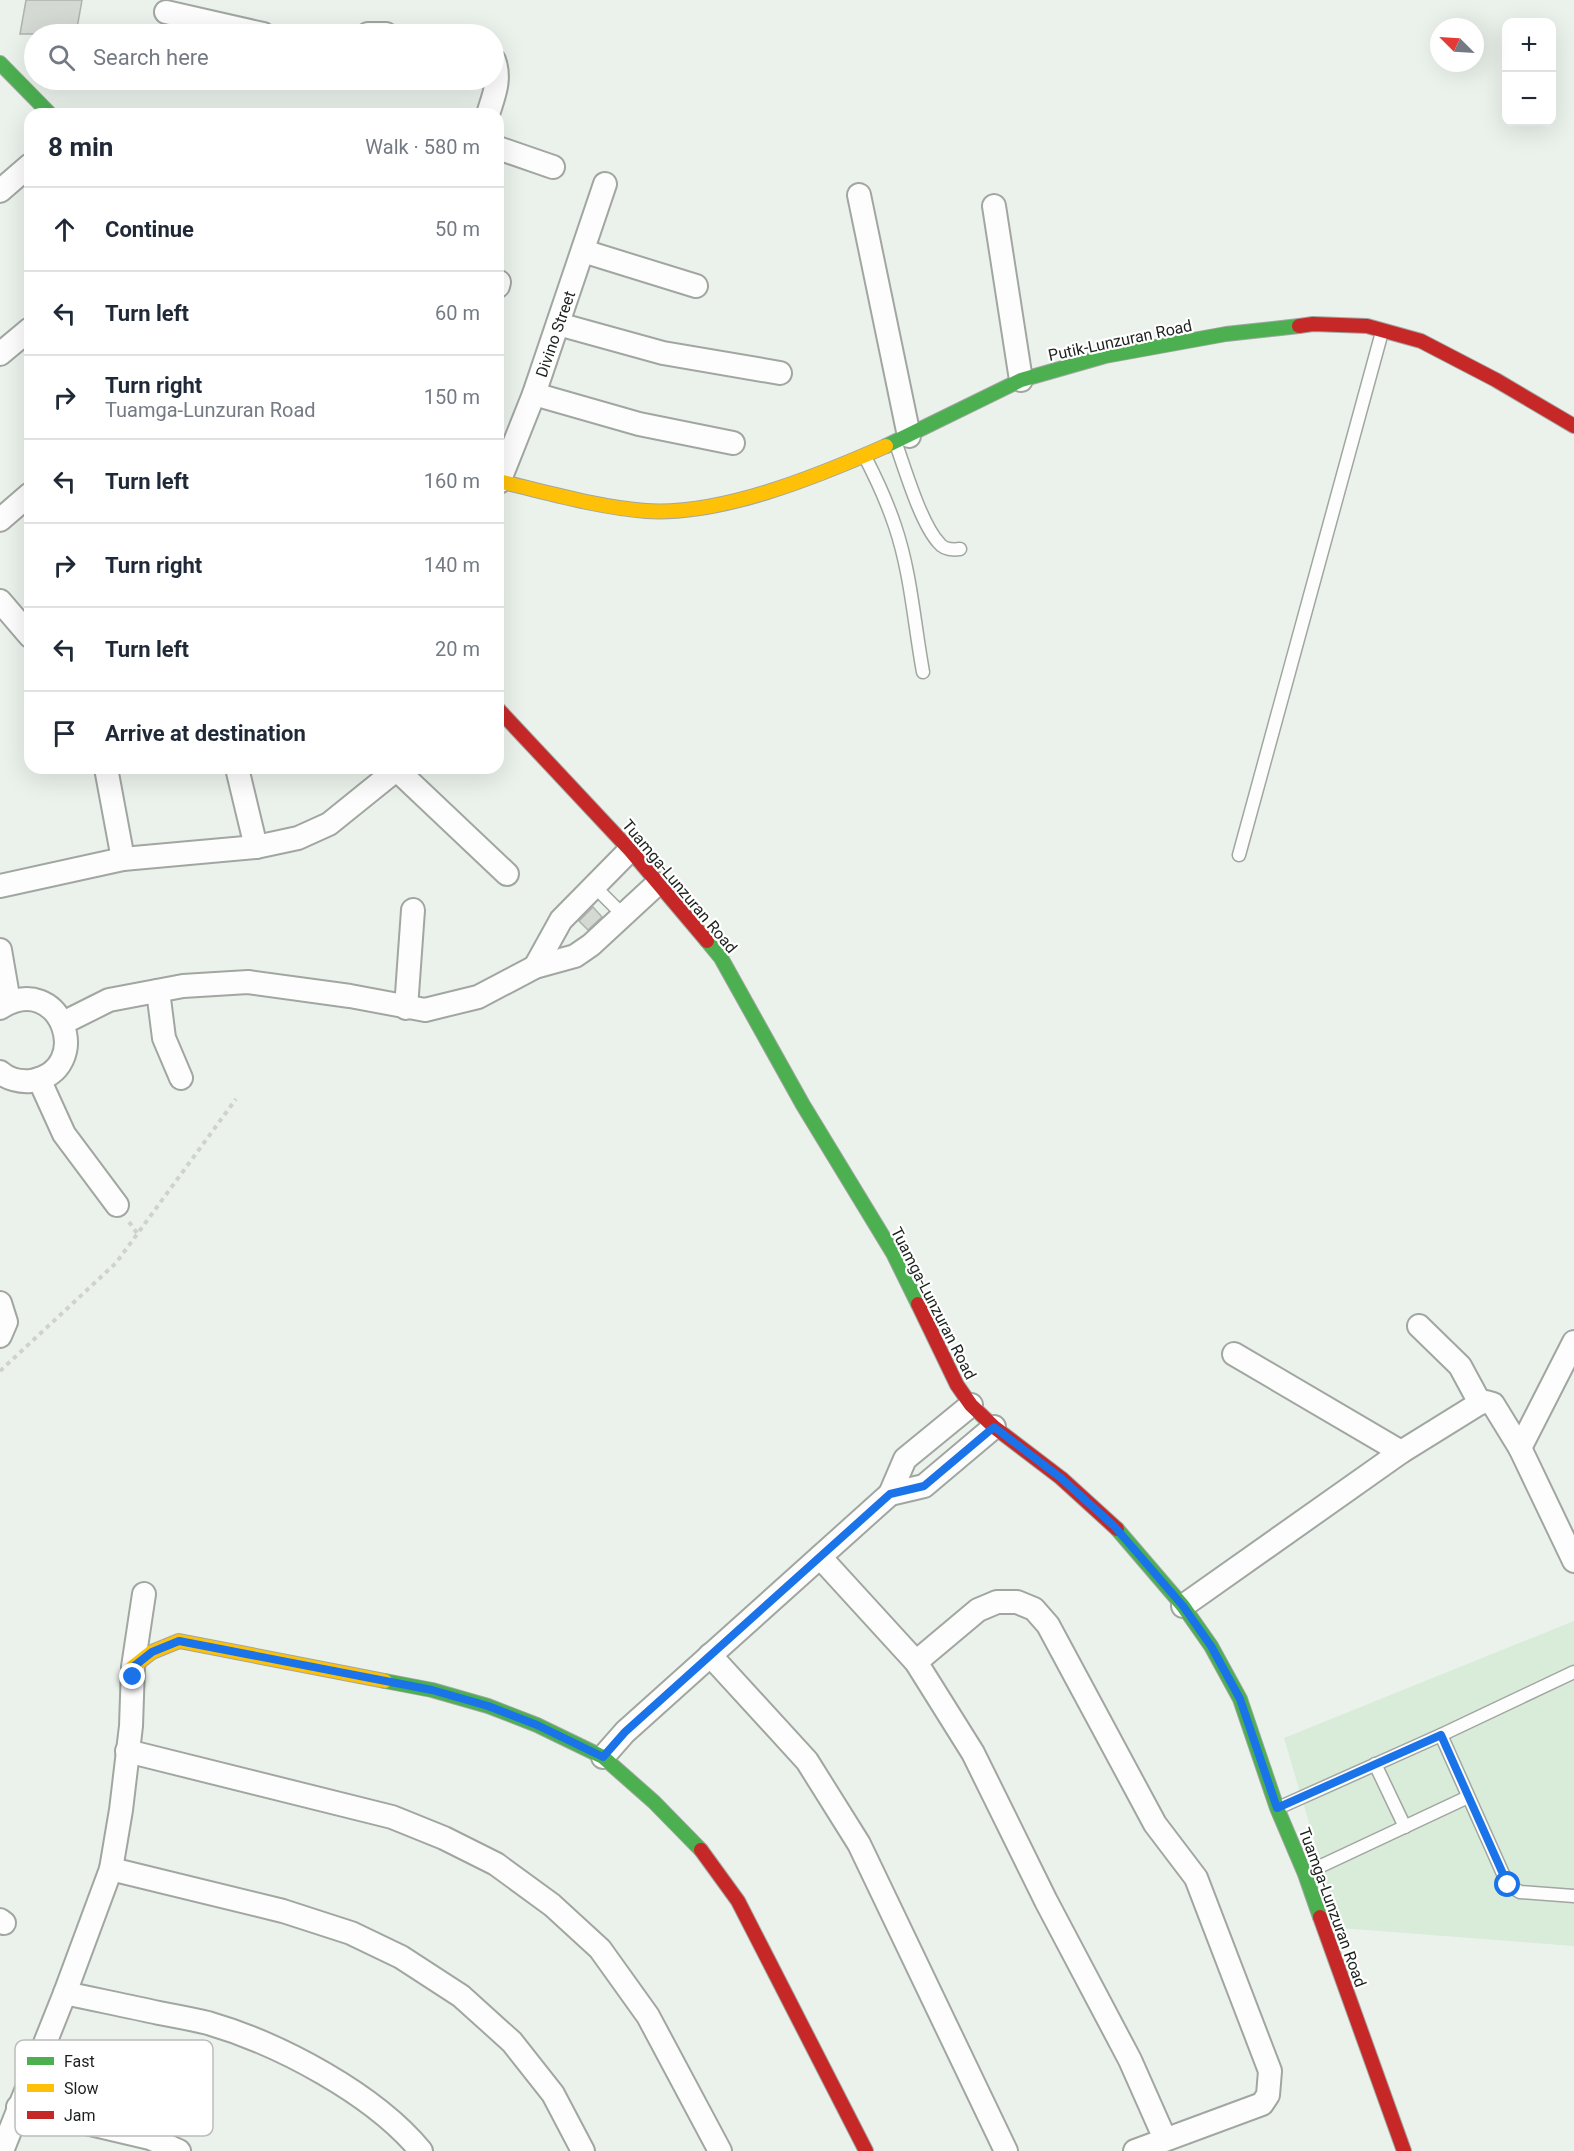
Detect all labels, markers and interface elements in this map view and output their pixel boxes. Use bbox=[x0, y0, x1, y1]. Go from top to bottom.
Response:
north arrow bbox=[1430, 18, 1484, 72]
map controls bbox=[1502, 18, 1556, 126]
button: + bbox=[1502, 18, 1556, 72]
search box bbox=[24, 24, 504, 90]
icon: search bbox=[45, 41, 78, 74]
text: Search here bbox=[93, 45, 209, 70]
button: − bbox=[1502, 72, 1556, 126]
text: 8 min bbox=[48, 132, 113, 162]
text: Walk · 580 m bbox=[365, 135, 480, 159]
icon: ahead bbox=[48, 213, 81, 246]
text: Continue bbox=[105, 217, 194, 242]
text: 50 m bbox=[435, 217, 480, 241]
street label: Divino Street bbox=[532, 288, 579, 380]
icon: left bbox=[48, 297, 81, 330]
text: Turn left bbox=[105, 301, 189, 326]
text: 60 m bbox=[435, 301, 480, 325]
street label: Putik-Lunzuran Road bbox=[1046, 316, 1194, 365]
text: Turn right bbox=[105, 373, 202, 398]
icon: right bbox=[48, 381, 81, 414]
text: 150 m bbox=[424, 385, 480, 409]
text: Tuamga-Lunzuran Road bbox=[105, 398, 316, 422]
icon: left bbox=[48, 465, 81, 498]
text: Turn left bbox=[105, 469, 189, 494]
text: 160 m bbox=[424, 469, 480, 493]
icon: right bbox=[48, 549, 81, 582]
text: Turn right bbox=[105, 553, 202, 578]
text: 140 m bbox=[424, 553, 480, 577]
icon: left bbox=[48, 633, 81, 666]
text: Turn left bbox=[105, 637, 189, 662]
text: 20 m bbox=[435, 637, 480, 661]
icon: arrive bbox=[48, 717, 81, 750]
text: Arrive at destination bbox=[105, 721, 306, 746]
street label: Tuamga-Lunzuran Road bbox=[618, 816, 741, 957]
street label: Tuamga-Lunzuran Road bbox=[887, 1224, 980, 1383]
route end bbox=[119, 1663, 145, 1689]
street label: Tuamga-Lunzuran Road bbox=[1295, 1825, 1370, 1990]
route start bbox=[1494, 1871, 1520, 1897]
legend bbox=[15, 2040, 213, 2136]
text: Fast bbox=[64, 2052, 95, 2071]
text: Slow bbox=[64, 2079, 99, 2098]
text: Jam bbox=[64, 2106, 96, 2125]

